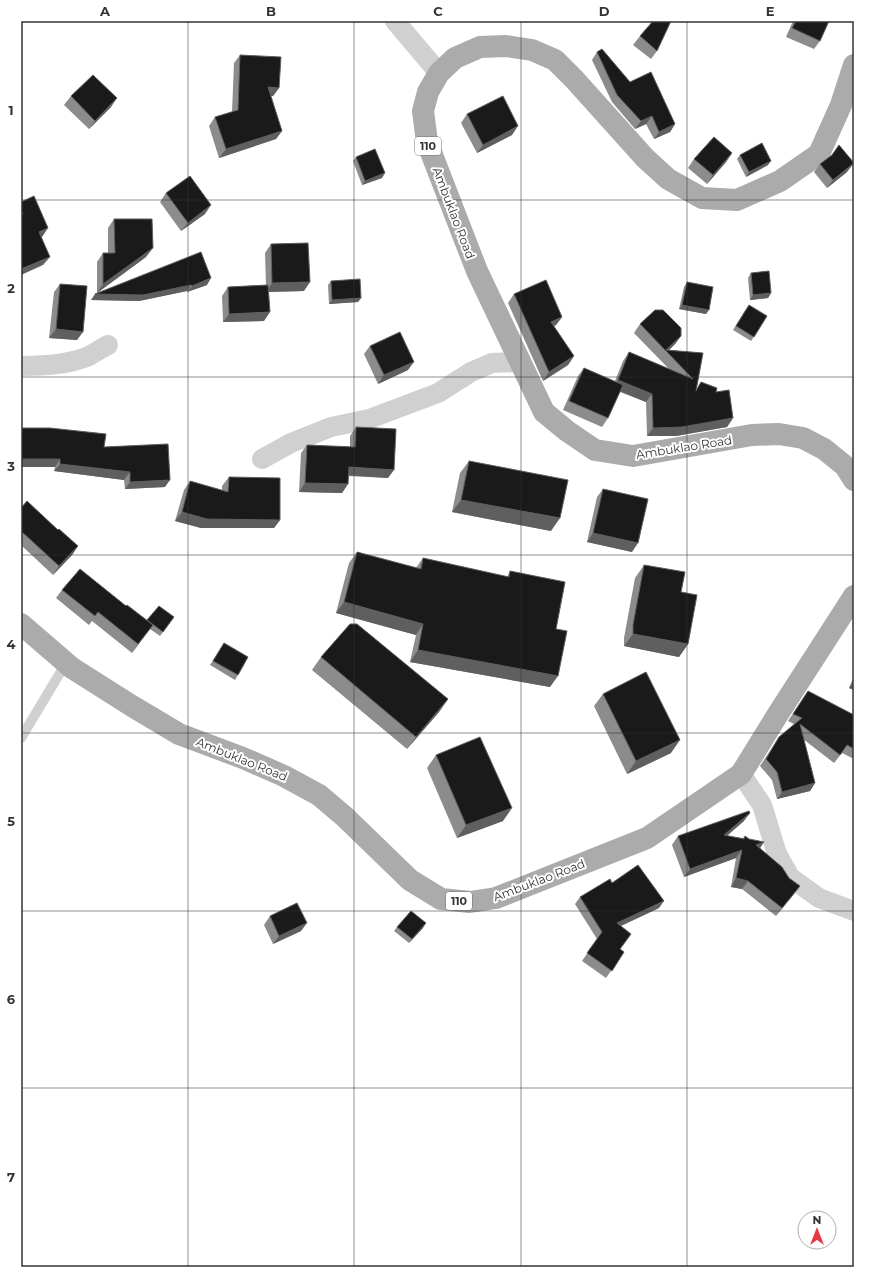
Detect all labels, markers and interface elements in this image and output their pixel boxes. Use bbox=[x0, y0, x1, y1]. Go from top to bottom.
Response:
text: A bbox=[99, 3, 111, 19]
text: B bbox=[266, 3, 276, 19]
text: C bbox=[433, 3, 443, 19]
text: D bbox=[599, 3, 610, 19]
text: E bbox=[766, 3, 775, 19]
text: 1 bbox=[8, 102, 14, 118]
road number: 110 bbox=[415, 137, 441, 155]
street label: Ambuklao Road bbox=[430, 165, 478, 261]
text: 2 bbox=[7, 280, 15, 296]
street label: Ambuklao Road bbox=[635, 432, 733, 462]
text: 3 bbox=[6, 458, 15, 474]
text: 4 bbox=[7, 636, 16, 652]
street label: Ambuklao Road bbox=[194, 734, 290, 784]
text: 5 bbox=[7, 813, 15, 829]
street label: Ambuklao Road bbox=[491, 856, 587, 904]
road number: 110 bbox=[446, 892, 472, 910]
text: 6 bbox=[7, 991, 16, 1007]
text: 7 bbox=[7, 1169, 15, 1185]
north arrow bbox=[797, 1210, 837, 1250]
text: N bbox=[813, 1213, 821, 1227]

